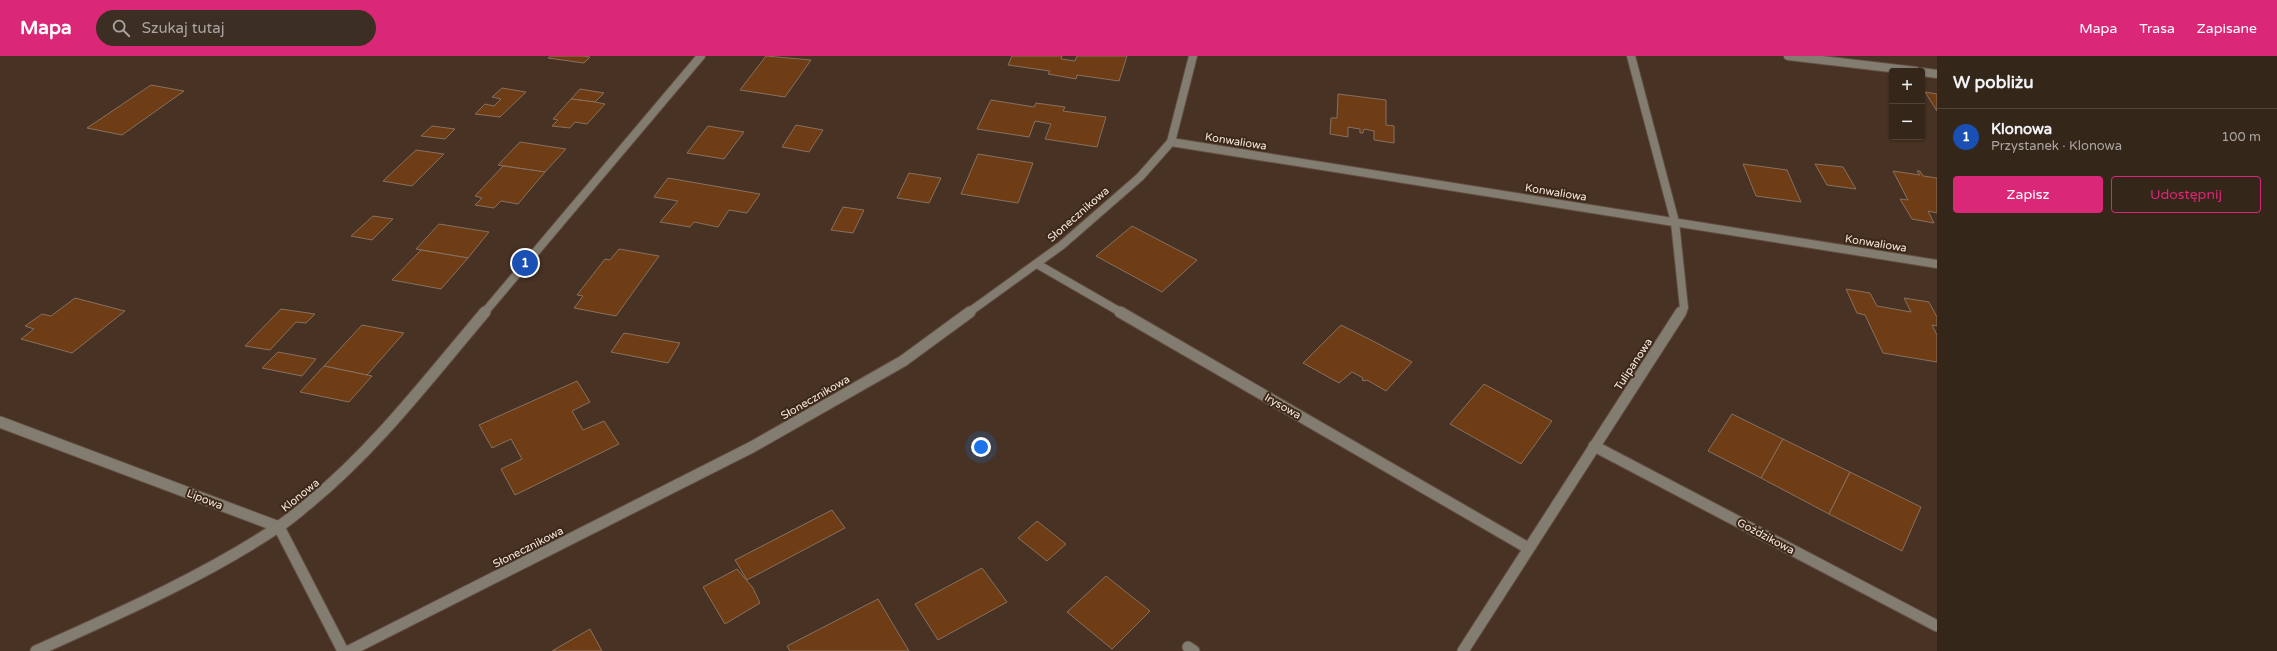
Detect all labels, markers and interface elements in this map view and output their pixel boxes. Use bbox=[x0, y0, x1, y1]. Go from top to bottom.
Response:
search box bbox=[96, 10, 376, 46]
text: Mapa bbox=[20, 17, 72, 39]
icon: search bbox=[110, 17, 132, 39]
text: Szukaj tutaj bbox=[142, 19, 225, 37]
text: Mapa bbox=[2079, 20, 2117, 37]
text: Trasa bbox=[2139, 20, 2175, 37]
text: Zapisane bbox=[2197, 20, 2257, 37]
map controls bbox=[1889, 68, 1925, 140]
button: + bbox=[1889, 68, 1925, 104]
text: W pobliżu bbox=[1953, 72, 2034, 93]
button: − bbox=[1889, 104, 1925, 140]
text: Klonowa bbox=[1991, 120, 2052, 138]
text: 1 bbox=[1962, 129, 1970, 145]
text: 100 m bbox=[2221, 129, 2261, 145]
street label: Konwaliowa bbox=[1204, 130, 1268, 153]
text: Przystanek · Klonowa bbox=[1991, 138, 2122, 154]
button: Zapisz bbox=[1953, 176, 2103, 213]
button: Udostępnij bbox=[2111, 176, 2261, 213]
street label: Konwaliowa bbox=[1524, 181, 1588, 204]
street label: Słonecznikowa bbox=[1045, 184, 1112, 245]
street label: Konwaliowa bbox=[1844, 232, 1908, 255]
pin: 1 bbox=[512, 248, 538, 278]
street label: Tulipanowa bbox=[1612, 336, 1655, 393]
street label: Słonecznikowa bbox=[779, 372, 852, 422]
street label: Irysowa bbox=[1262, 391, 1303, 422]
your location bbox=[971, 437, 991, 457]
street label: Klonowa bbox=[279, 476, 322, 515]
street label: Lipowa bbox=[185, 487, 225, 512]
street label: Goździkowa bbox=[1735, 516, 1797, 557]
street label: Słonecznikowa bbox=[491, 524, 566, 571]

